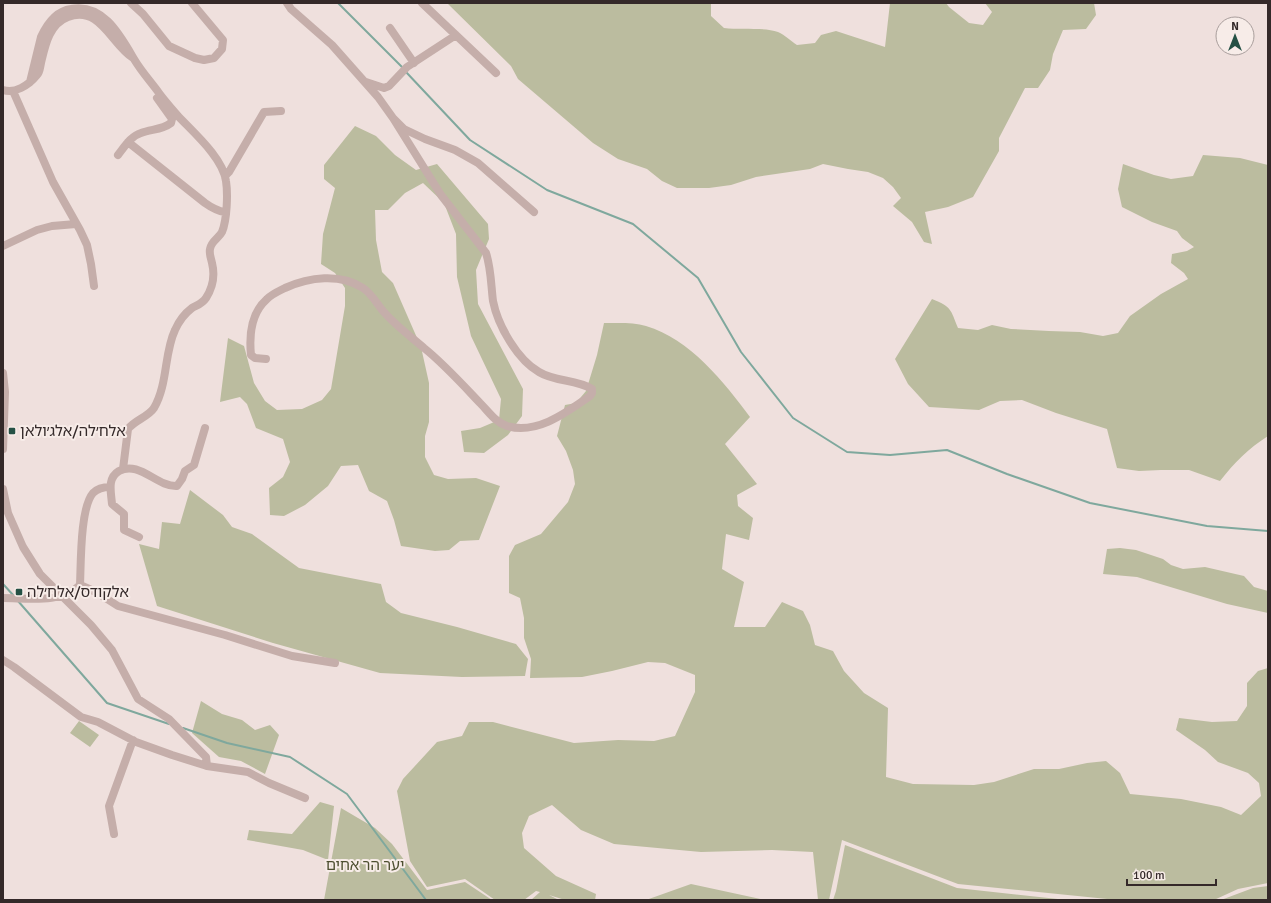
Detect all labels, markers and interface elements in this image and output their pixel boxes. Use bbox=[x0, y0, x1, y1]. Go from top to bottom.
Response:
north arrow bbox=[1215, 16, 1255, 56]
text: N bbox=[1231, 20, 1239, 33]
place label: אלח׳לה/אלג׳ולאן bbox=[20, 422, 126, 440]
marker: אלח׳לה/אלג׳ולאן bbox=[7, 426, 17, 436]
place label: אלקודס/אלח׳לה bbox=[27, 583, 129, 601]
marker: אלקודס/אלח׳לה bbox=[14, 587, 24, 597]
park label: יער הר אחים bbox=[326, 856, 404, 874]
scale bar bbox=[1127, 861, 1216, 887]
text: 100 m bbox=[1133, 868, 1165, 883]

